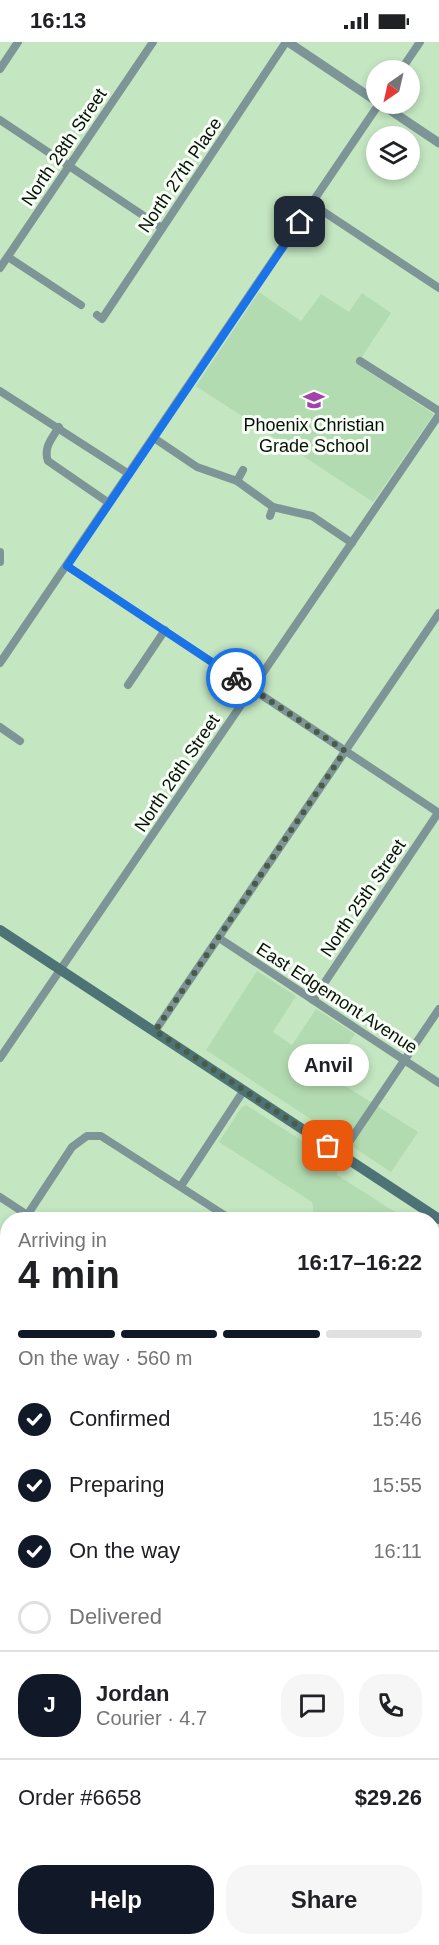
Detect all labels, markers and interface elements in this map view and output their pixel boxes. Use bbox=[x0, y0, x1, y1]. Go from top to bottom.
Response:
text: 16:13 bbox=[30, 8, 86, 33]
north arrow bbox=[366, 60, 420, 114]
map controls bbox=[366, 60, 420, 180]
street label: North 28th Street bbox=[17, 85, 111, 209]
street label: North 27th Place bbox=[134, 114, 226, 236]
button: layers bbox=[366, 126, 420, 180]
pin bbox=[274, 196, 325, 247]
icon: home bbox=[283, 205, 316, 238]
school or university icon: Phoenix Christian Grade School bbox=[302, 388, 326, 412]
place label: Phoenix Christian Grade School bbox=[243, 415, 385, 456]
courier bbox=[206, 648, 266, 708]
icon: bike bbox=[220, 662, 253, 695]
street label: North 26th Street bbox=[130, 711, 224, 835]
street label: North 25th Street bbox=[316, 836, 410, 960]
street label: East Edgemont Avenue bbox=[253, 938, 421, 1058]
callout: Anvil bbox=[288, 1044, 368, 1086]
text: Anvil bbox=[304, 1054, 353, 1076]
pin bbox=[302, 1120, 353, 1171]
icon: bag bbox=[311, 1129, 344, 1162]
text: Arriving in bbox=[18, 1229, 107, 1251]
text: 16:17–16:22 bbox=[297, 1250, 422, 1275]
text: 4 min bbox=[18, 1253, 120, 1296]
text: On the way · 560 m bbox=[18, 1347, 193, 1369]
icon: check bbox=[18, 1403, 51, 1436]
text: Confirmed bbox=[69, 1406, 170, 1431]
text: 15:46 bbox=[372, 1408, 422, 1430]
icon: check bbox=[18, 1469, 51, 1502]
text: Preparing bbox=[69, 1472, 164, 1497]
text: 15:55 bbox=[372, 1474, 422, 1496]
icon: check bbox=[18, 1535, 51, 1568]
text: On the way bbox=[69, 1538, 180, 1563]
text: 16:11 bbox=[373, 1540, 422, 1562]
text: Delivered bbox=[69, 1604, 162, 1629]
button: chat bbox=[281, 1674, 344, 1737]
button: phone bbox=[359, 1674, 422, 1737]
text: Jordan bbox=[96, 1681, 169, 1706]
text: J bbox=[43, 1692, 56, 1717]
text: Courier · 4.7 bbox=[96, 1707, 207, 1729]
text: Order #6658 bbox=[18, 1785, 142, 1810]
text: $29.26 bbox=[355, 1785, 422, 1810]
button: Help bbox=[18, 1865, 214, 1934]
button: Share bbox=[226, 1865, 422, 1934]

